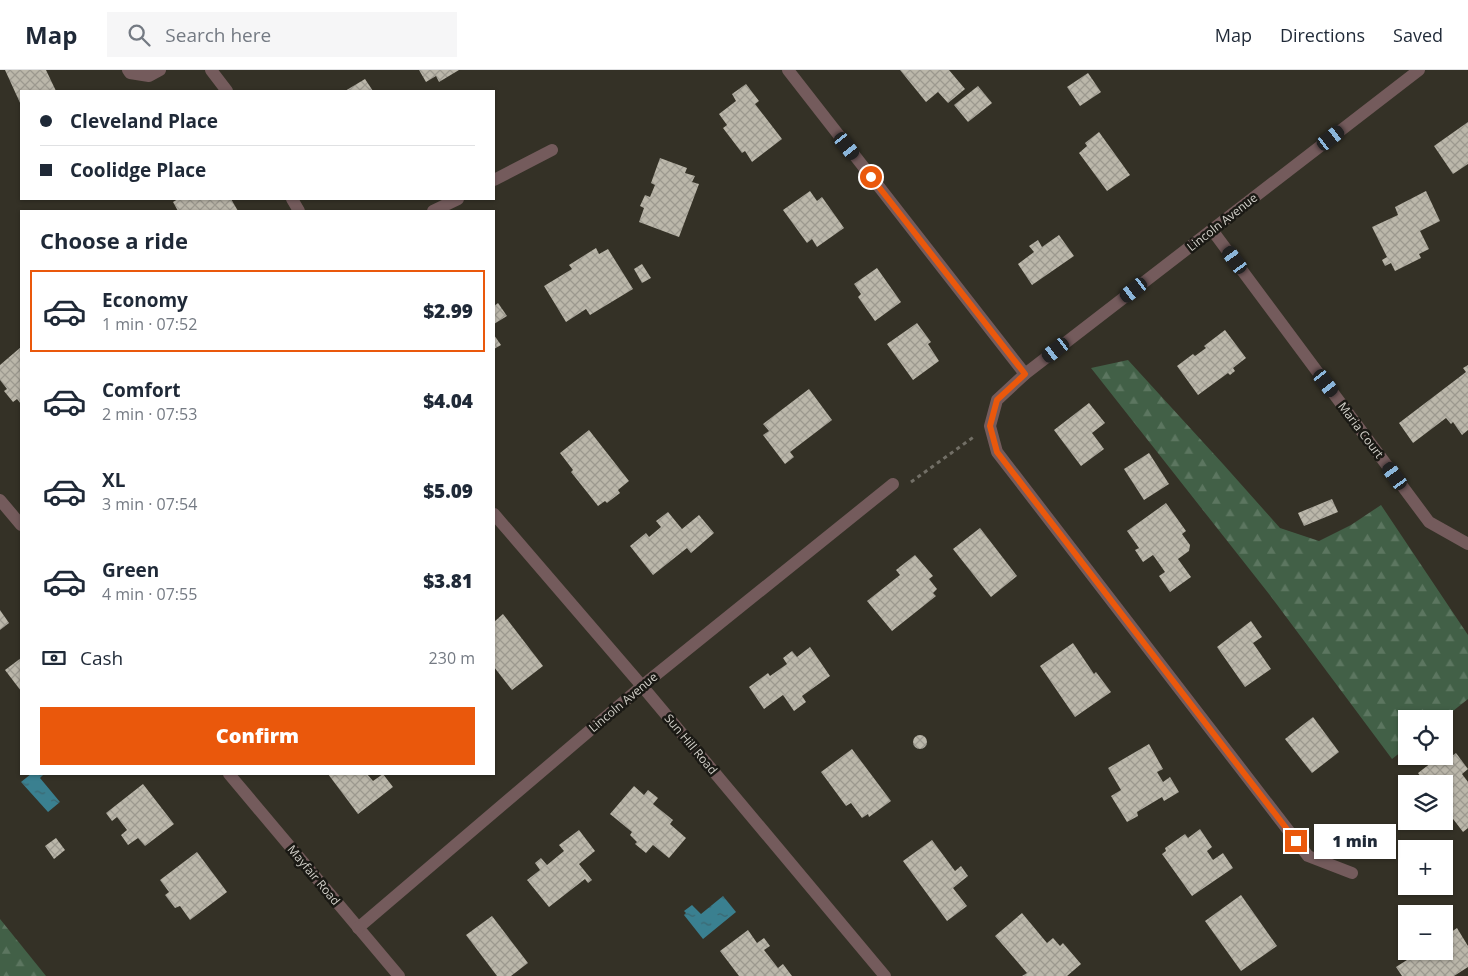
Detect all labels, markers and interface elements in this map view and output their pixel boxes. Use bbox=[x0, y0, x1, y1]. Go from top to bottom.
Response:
search box bbox=[107, 12, 457, 57]
text: Map bbox=[25, 18, 77, 51]
icon: search bbox=[125, 21, 153, 49]
text: Search here bbox=[165, 22, 271, 48]
text: Map bbox=[1215, 23, 1252, 47]
text: Directions bbox=[1280, 23, 1365, 47]
text: Saved bbox=[1393, 23, 1443, 47]
text: Cleveland Place bbox=[70, 108, 218, 134]
car bbox=[1314, 123, 1347, 153]
car bbox=[831, 130, 862, 162]
text: Coolidge Place bbox=[70, 157, 206, 183]
route start bbox=[860, 166, 882, 188]
street label: Lincoln Avenue bbox=[1183, 189, 1261, 255]
text: Choose a ride bbox=[40, 225, 188, 255]
car bbox=[1220, 243, 1249, 277]
car bbox=[1117, 275, 1150, 305]
text: Economy bbox=[102, 287, 188, 313]
icon: car bbox=[42, 289, 87, 334]
text: $2.99 bbox=[423, 298, 473, 324]
text: 1 min · 07:52 bbox=[102, 313, 197, 335]
car bbox=[1039, 335, 1072, 365]
car bbox=[1310, 367, 1341, 399]
text: Comfort bbox=[102, 377, 181, 403]
icon: car bbox=[42, 379, 87, 424]
text: $4.04 bbox=[423, 388, 473, 414]
street label: Maria Court bbox=[1334, 398, 1388, 462]
text: 2 min · 07:53 bbox=[102, 403, 197, 425]
car bbox=[1380, 459, 1409, 493]
text: XL bbox=[102, 467, 125, 493]
icon: car bbox=[42, 469, 87, 514]
text: $5.09 bbox=[423, 478, 473, 504]
text: 3 min · 07:54 bbox=[102, 493, 197, 515]
text: Green bbox=[102, 557, 159, 583]
icon: car bbox=[42, 559, 87, 604]
text: $3.81 bbox=[423, 568, 473, 594]
text: 4 min · 07:55 bbox=[102, 583, 197, 605]
icon: cash bbox=[40, 644, 68, 672]
text: Cash bbox=[80, 645, 123, 671]
text: 230 m bbox=[429, 647, 475, 669]
street label: Lincoln Avenue bbox=[585, 668, 661, 736]
button: Confirm bbox=[40, 707, 475, 765]
street label: Sun Hill Road bbox=[661, 710, 721, 778]
map controls bbox=[1398, 710, 1453, 960]
button: locate bbox=[1398, 710, 1453, 765]
button: layers bbox=[1398, 775, 1453, 830]
callout: 1 min bbox=[1314, 824, 1396, 858]
route end bbox=[1285, 830, 1307, 852]
text: 1 min bbox=[1332, 830, 1378, 852]
button: + bbox=[1398, 840, 1453, 895]
street label: Mayfair Road bbox=[284, 841, 344, 909]
button: − bbox=[1398, 905, 1453, 960]

